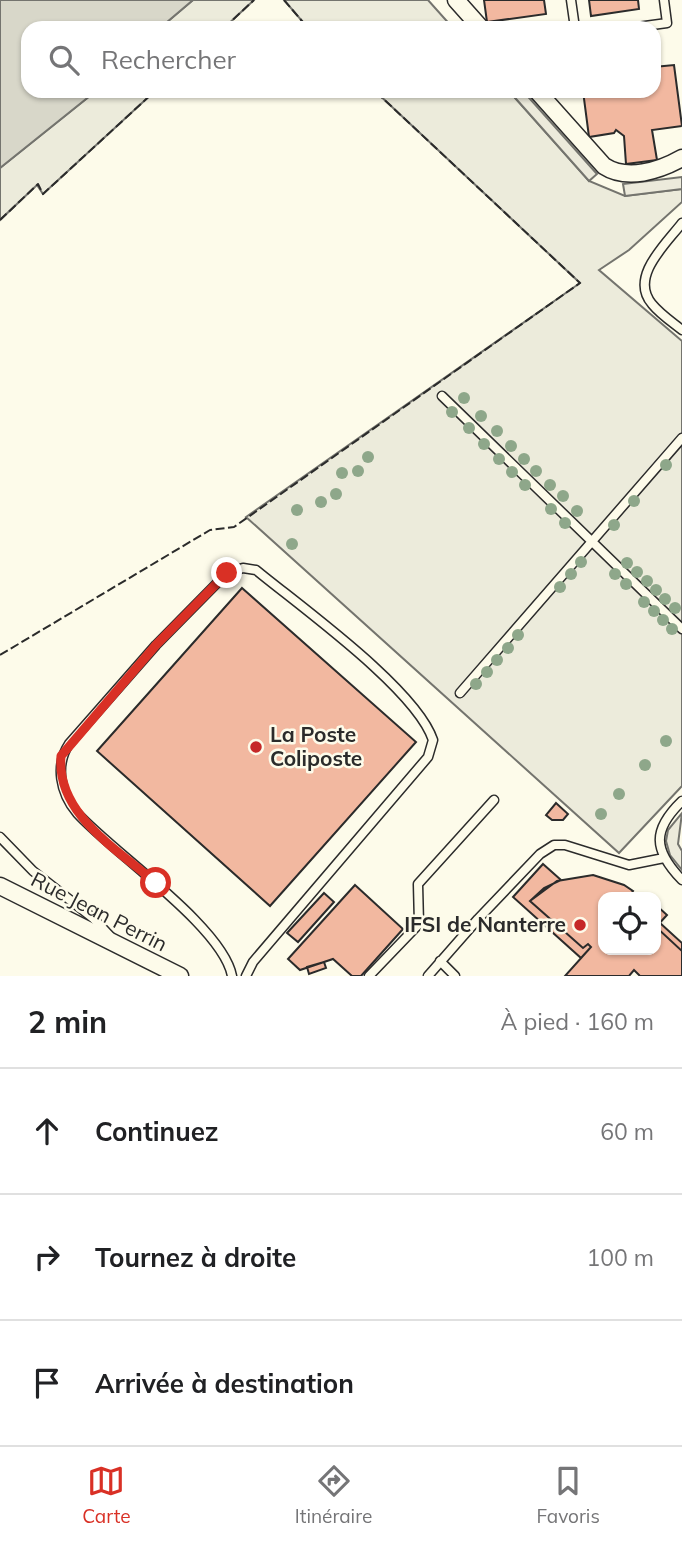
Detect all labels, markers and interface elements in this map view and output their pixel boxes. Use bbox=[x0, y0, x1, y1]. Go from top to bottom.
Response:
search box bbox=[21, 21, 661, 98]
icon: search bbox=[45, 41, 83, 79]
text: Rechercher bbox=[101, 43, 236, 76]
route end bbox=[211, 557, 242, 588]
place label: La Poste Coliposte bbox=[270, 721, 362, 771]
marker: La Poste Coliposte bbox=[248, 739, 264, 755]
street label: Rue Jean Perrin bbox=[27, 866, 172, 957]
route start bbox=[140, 867, 171, 898]
map controls bbox=[598, 892, 661, 955]
button: locate bbox=[598, 892, 661, 955]
place label: IFSI de Nanterre bbox=[404, 911, 566, 937]
marker: IFSI de Nanterre bbox=[572, 917, 588, 933]
text: 2 min bbox=[28, 1003, 107, 1041]
text: À pied · 160 m bbox=[501, 1007, 654, 1036]
icon: ahead bbox=[28, 1112, 66, 1150]
text: Continuez bbox=[95, 1115, 219, 1148]
text: 60 m bbox=[600, 1117, 654, 1146]
icon: right bbox=[28, 1238, 66, 1276]
text: Tournez à droite bbox=[95, 1241, 296, 1274]
text: 100 m bbox=[586, 1243, 654, 1272]
icon: arrive bbox=[28, 1364, 66, 1402]
text: Arrivée à destination bbox=[95, 1367, 354, 1400]
tab: Carte bbox=[82, 1462, 131, 1528]
tab: Itinéraire bbox=[295, 1462, 372, 1528]
tab: Favoris bbox=[537, 1462, 600, 1528]

